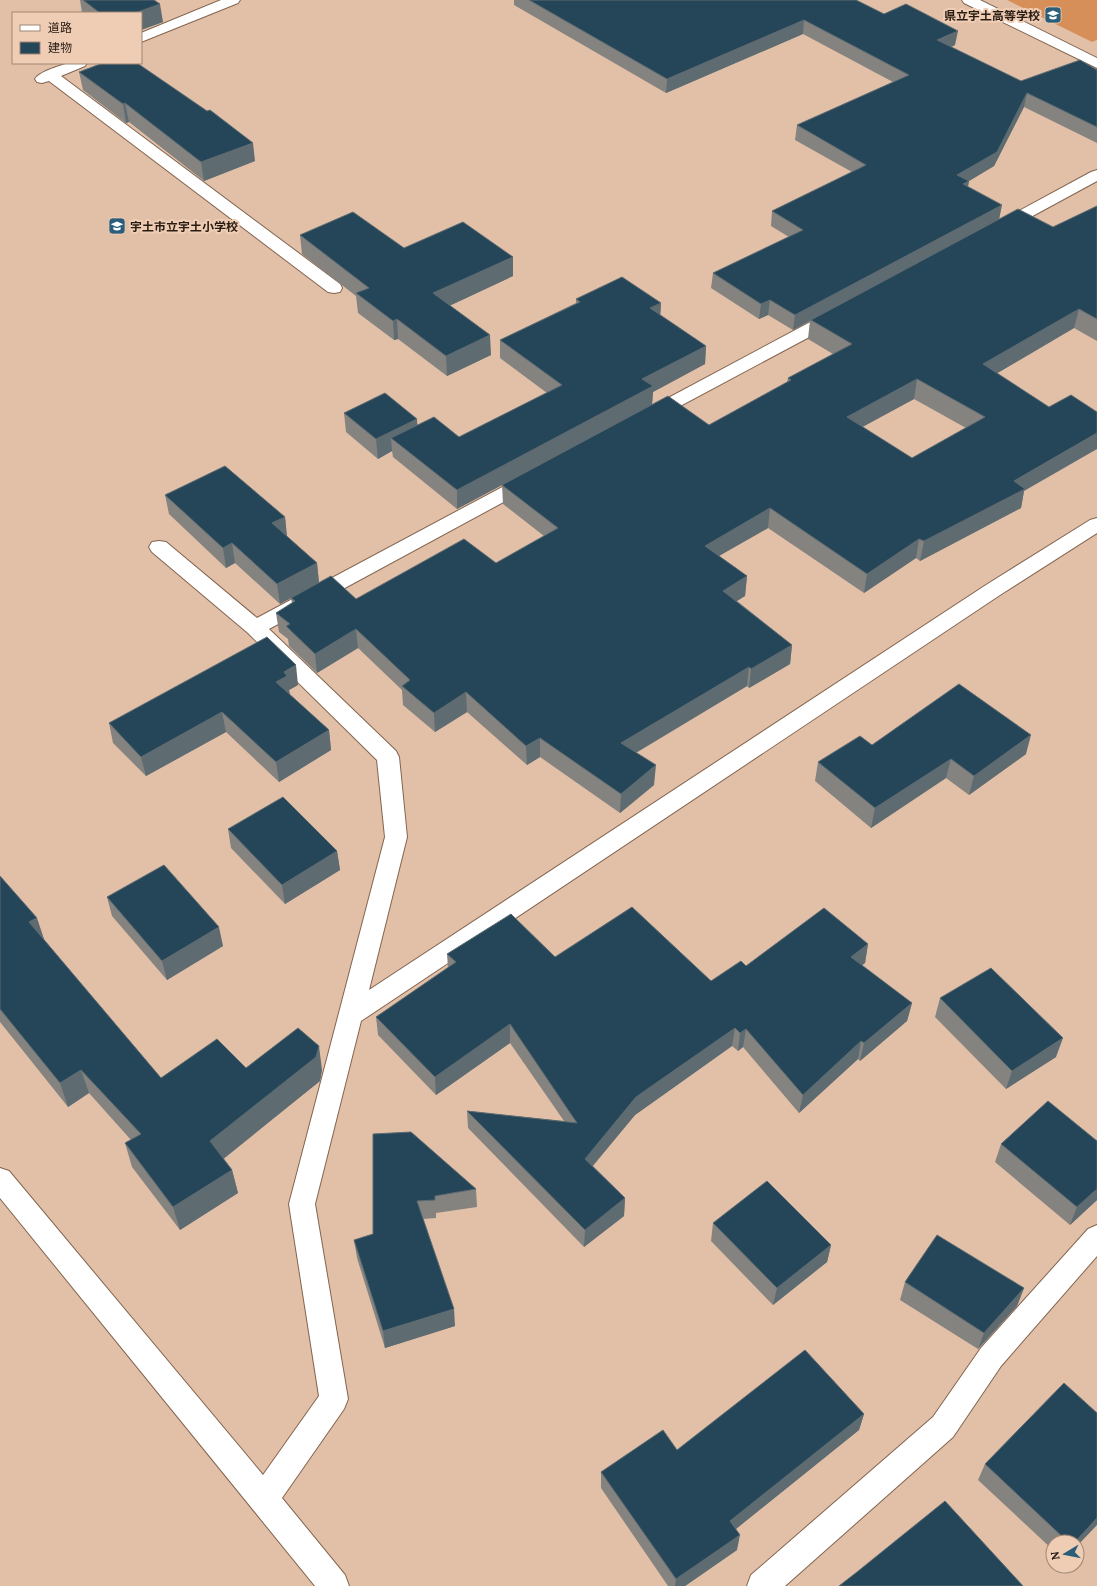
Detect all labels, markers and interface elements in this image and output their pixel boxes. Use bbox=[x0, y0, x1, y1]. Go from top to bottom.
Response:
school or university icon: 県立宇土高等学校 bbox=[1043, 5, 1063, 25]
place label: 県立宇土高等学校 bbox=[944, 8, 1040, 23]
legend bbox=[12, 12, 142, 64]
text: 道路 bbox=[48, 20, 72, 35]
text: 建物 bbox=[48, 40, 72, 55]
school or university icon: 宇土市立宇土小学校 bbox=[107, 216, 127, 236]
place label: 宇土市立宇土小学校 bbox=[130, 219, 238, 234]
north arrow bbox=[1045, 1534, 1085, 1574]
text: N bbox=[1047, 1550, 1063, 1561]

